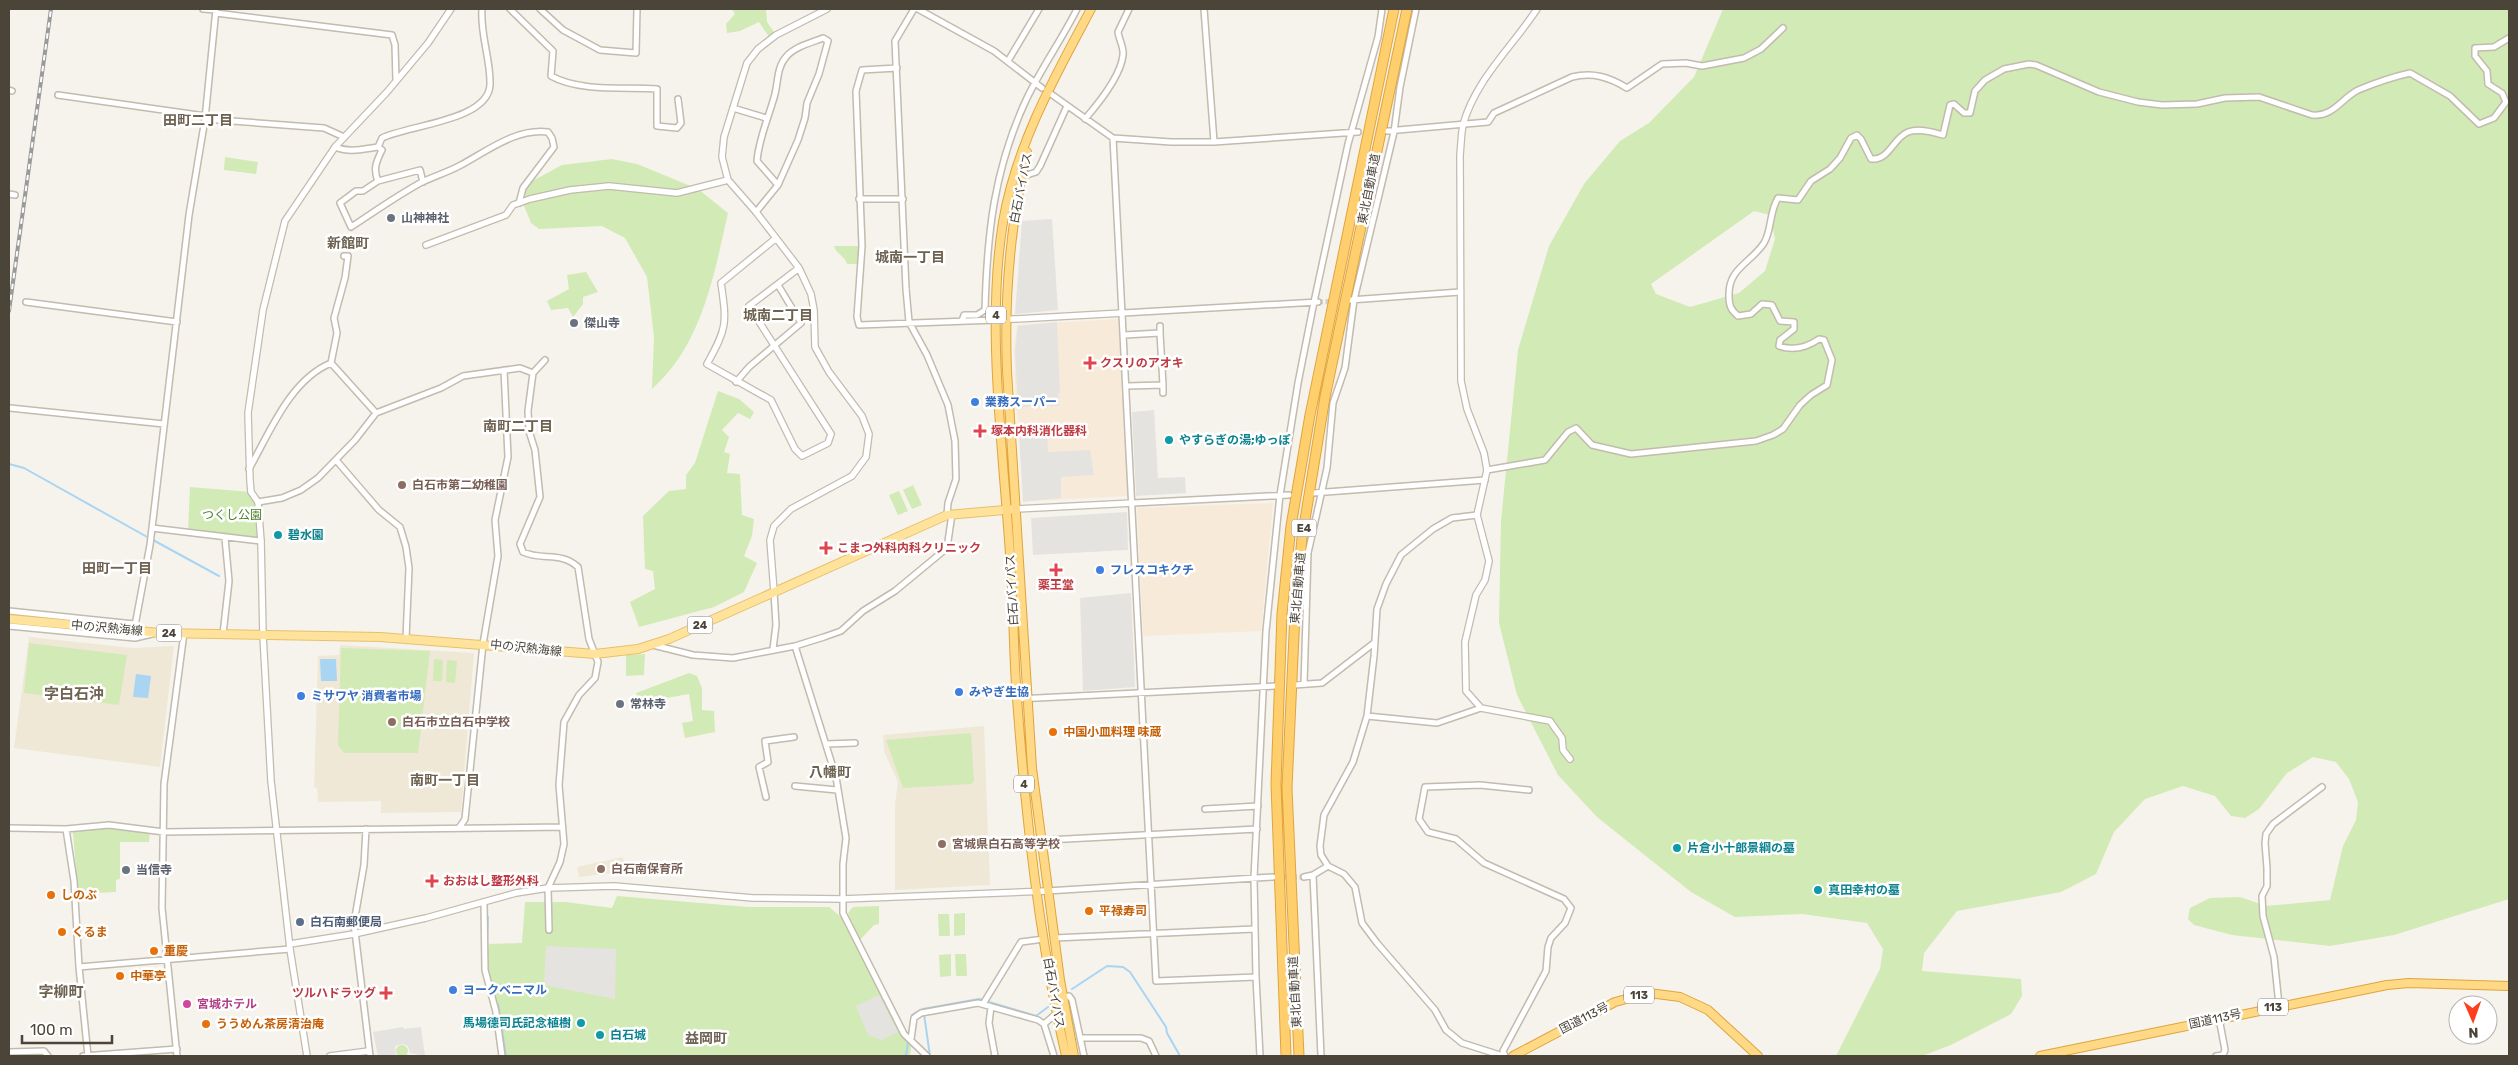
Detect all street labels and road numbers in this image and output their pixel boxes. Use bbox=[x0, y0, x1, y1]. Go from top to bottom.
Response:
street label: 白石バイパス bbox=[1007, 151, 1035, 225]
street label: 東北自動車道 bbox=[1355, 152, 1383, 226]
road number: 4 bbox=[986, 306, 1006, 324]
road number: E4 bbox=[1292, 520, 1316, 536]
street label: 東北自動車道 bbox=[1288, 552, 1308, 624]
street label: 白石バイパス bbox=[1003, 554, 1021, 626]
road number: 24 bbox=[688, 616, 712, 634]
street label: 中の沢熱海線 bbox=[71, 618, 143, 638]
road number: 24 bbox=[156, 624, 182, 641]
street label: 中の沢熱海線 bbox=[489, 637, 563, 659]
road number: 4 bbox=[1014, 776, 1034, 792]
street label: 白石バイパス bbox=[1041, 956, 1067, 1030]
street label: 東北自動車道 bbox=[1286, 956, 1304, 1028]
road number: 113 bbox=[1624, 986, 1654, 1004]
road number: 113 bbox=[2258, 999, 2288, 1016]
street label: 国道113号 bbox=[1557, 1000, 1611, 1036]
street label: 国道113号 bbox=[2187, 1007, 2243, 1031]

